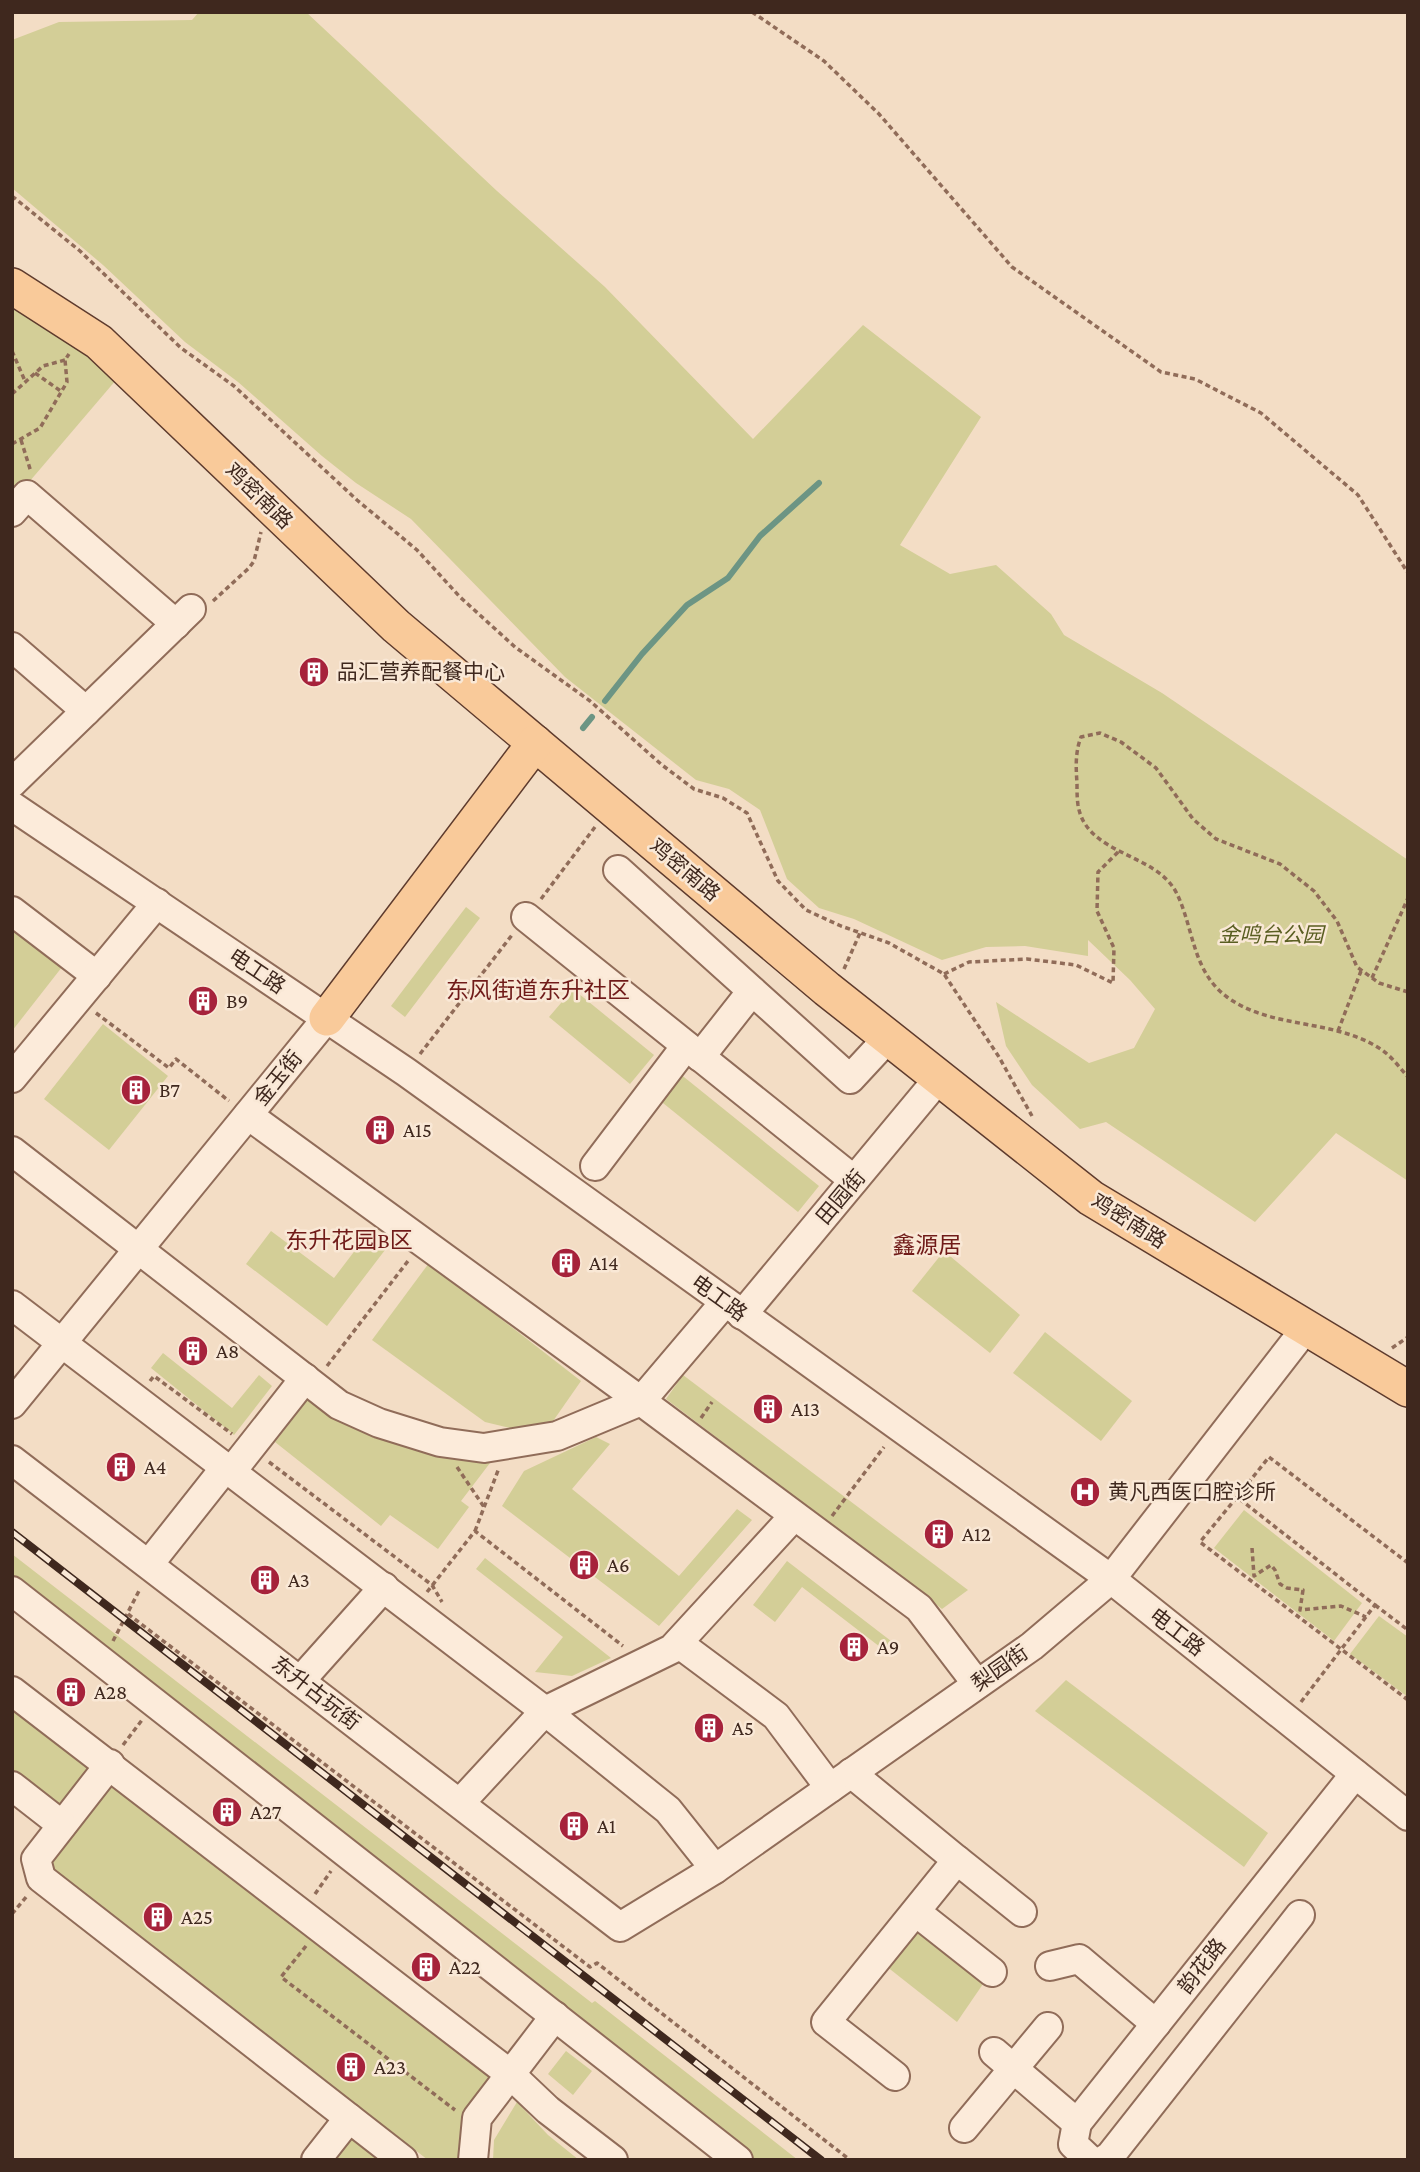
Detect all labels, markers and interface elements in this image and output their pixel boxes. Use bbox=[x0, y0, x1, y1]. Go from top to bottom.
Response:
street label: 鸡密南路 bbox=[220, 458, 298, 534]
building icon: 品汇营养配餐中心 bbox=[297, 655, 331, 689]
place label: 品汇营养配餐中心 bbox=[337, 660, 505, 684]
street label: 鸡密南路 bbox=[645, 834, 725, 906]
park label: 金鸣台公园 bbox=[1219, 923, 1326, 947]
street label: 电工路 bbox=[224, 943, 290, 999]
district label: 东风街道东升社区 bbox=[446, 977, 630, 1003]
building icon: B9 bbox=[186, 984, 220, 1018]
place label: B9 bbox=[226, 989, 248, 1013]
street label: 金玉街 bbox=[249, 1046, 307, 1110]
building icon: B7 bbox=[119, 1073, 153, 1107]
place label: B7 bbox=[159, 1078, 180, 1102]
building icon: A15 bbox=[363, 1113, 397, 1147]
place label: A15 bbox=[403, 1118, 432, 1142]
street label: 田园街 bbox=[812, 1165, 870, 1229]
street label: 鸡密南路 bbox=[1087, 1189, 1171, 1253]
district label: 东升花园B区 bbox=[285, 1227, 413, 1253]
district label: 鑫源居 bbox=[893, 1232, 962, 1258]
building icon: A14 bbox=[549, 1246, 583, 1280]
place label: A14 bbox=[589, 1251, 619, 1275]
street label: 电工路 bbox=[686, 1270, 752, 1326]
building icon: A8 bbox=[176, 1334, 210, 1368]
place label: A8 bbox=[216, 1339, 239, 1363]
building icon: A13 bbox=[751, 1392, 785, 1426]
place label: A13 bbox=[791, 1397, 820, 1421]
building icon: A4 bbox=[104, 1450, 138, 1484]
place label: A4 bbox=[144, 1455, 167, 1479]
hospital icon: 黄凡西医口腔诊所 bbox=[1068, 1475, 1102, 1509]
place label: 黄凡西医口腔诊所 bbox=[1108, 1480, 1276, 1504]
building icon: A12 bbox=[922, 1517, 956, 1551]
place label: A12 bbox=[962, 1522, 991, 1546]
building icon: A6 bbox=[567, 1548, 601, 1582]
place label: A6 bbox=[607, 1553, 630, 1577]
building icon: A3 bbox=[248, 1563, 282, 1597]
place label: A3 bbox=[288, 1568, 310, 1592]
street label: 电工路 bbox=[1145, 1603, 1209, 1661]
building icon: A9 bbox=[837, 1630, 871, 1664]
place label: A9 bbox=[877, 1635, 900, 1659]
street label: 梨园街 bbox=[967, 1640, 1033, 1696]
street label: 东升古玩街 bbox=[267, 1651, 365, 1735]
building icon: A28 bbox=[54, 1675, 88, 1709]
place label: A28 bbox=[94, 1680, 127, 1704]
building icon: A5 bbox=[692, 1711, 726, 1745]
place label: A5 bbox=[732, 1716, 754, 1740]
building icon: A27 bbox=[210, 1795, 244, 1829]
place label: A27 bbox=[250, 1800, 282, 1824]
building icon: A1 bbox=[557, 1809, 591, 1843]
place label: A1 bbox=[597, 1814, 616, 1838]
building icon: A25 bbox=[141, 1900, 175, 1934]
place label: A25 bbox=[181, 1905, 213, 1929]
street label: 韵花路 bbox=[1173, 1934, 1231, 1998]
building icon: A22 bbox=[409, 1950, 443, 1984]
place label: A22 bbox=[449, 1955, 481, 1979]
building icon: A23 bbox=[334, 2050, 368, 2084]
place label: A23 bbox=[374, 2055, 406, 2079]

